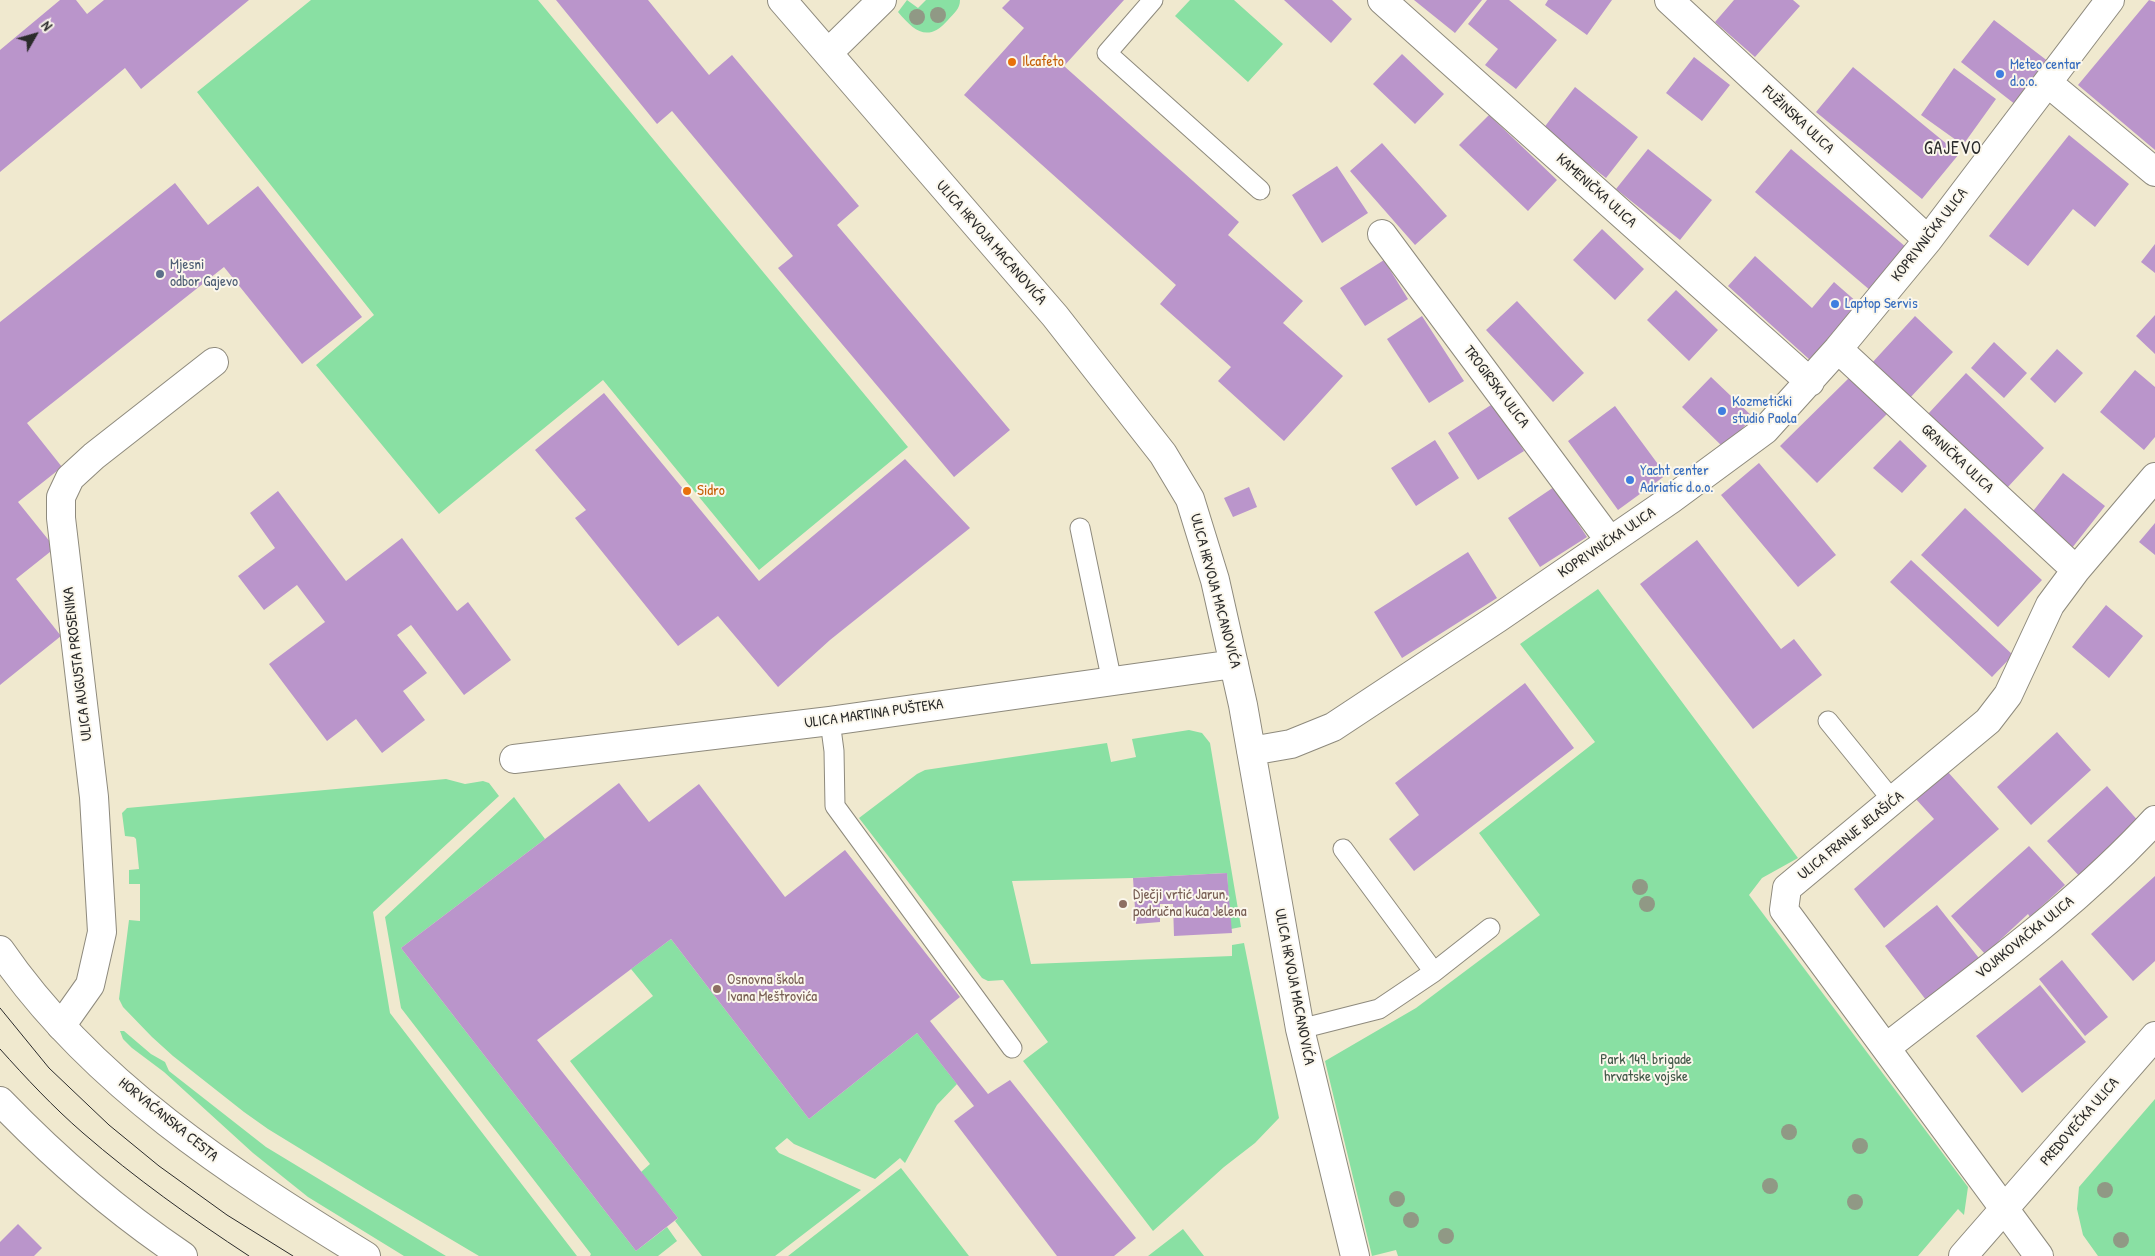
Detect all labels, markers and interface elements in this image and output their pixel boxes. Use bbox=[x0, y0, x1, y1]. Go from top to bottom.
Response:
north arrow bbox=[10, 10, 60, 60]
text: N bbox=[37, 17, 57, 34]
place label: Ilcafeto bbox=[1022, 53, 1064, 71]
marker: Ilcafeto bbox=[1006, 56, 1018, 68]
place label: Meteo centar d.o.o. bbox=[2010, 56, 2081, 91]
marker: Meteo centar d.o.o. bbox=[1994, 68, 2006, 80]
street label: FUŽINSKA ULICA bbox=[1758, 82, 1838, 158]
district label: GAJEVO bbox=[1923, 138, 1983, 160]
street label: KAMENIČKA ULICA bbox=[1552, 150, 1640, 232]
street label: ULICA HRVOJA MACANOVIĆA bbox=[932, 177, 1050, 309]
street label: KOPRIVNIČKA ULICA bbox=[1888, 185, 1972, 285]
place label: Mjesni odbor Gajevo bbox=[170, 256, 238, 291]
marker: Mjesni odbor Gajevo bbox=[154, 268, 166, 280]
place label: Laptop Servis bbox=[1845, 295, 1918, 313]
marker: Laptop Servis bbox=[1829, 298, 1841, 310]
street label: TROGIRSKA ULICA bbox=[1459, 342, 1533, 432]
place label: Kozmetički studio Paola bbox=[1732, 393, 1797, 428]
marker: Kozmetički studio Paola bbox=[1716, 405, 1728, 417]
street label: GRANIČKA ULICA bbox=[1917, 421, 1997, 497]
place label: Yacht center Adriatic d.o.o. bbox=[1640, 462, 1714, 497]
marker: Yacht center Adriatic d.o.o. bbox=[1624, 474, 1636, 486]
place label: Sidro bbox=[697, 482, 725, 500]
marker: Sidro bbox=[681, 485, 693, 497]
street label: KOPRIVNIČKA ULICA bbox=[1555, 504, 1659, 582]
street label: ULICA HRVOJA MACANOVIĆA bbox=[1186, 512, 1244, 670]
street label: ULICA AUGUSTA PROSENIKA bbox=[60, 586, 96, 742]
street label: ULICA MARTINA PUŠTEKA bbox=[803, 695, 945, 733]
street label: ULICA FRANJE JELAŠIĆA bbox=[1795, 788, 1907, 884]
place label: Dječji vrtić Jarun, područna kuća Jelena bbox=[1133, 886, 1247, 921]
street label: VOJAKOVAČKA ULICA bbox=[1972, 893, 2078, 983]
marker: Dječji vrtić Jarun, područna kuća Jelena bbox=[1117, 898, 1129, 910]
street label: ULICA HRVOJA MACANOVIĆA bbox=[1270, 907, 1318, 1067]
place label: Osnovna škola Ivana Meštrovića bbox=[727, 971, 817, 1006]
marker: Osnovna škola Ivana Meštrovića bbox=[711, 983, 723, 995]
park label: Park 149. brigade hrvatske vojske bbox=[1600, 1051, 1692, 1086]
street label: HORVAĆANSKA CESTA bbox=[115, 1074, 221, 1166]
street label: PREDOVEČKA ULICA bbox=[2037, 1074, 2123, 1170]

